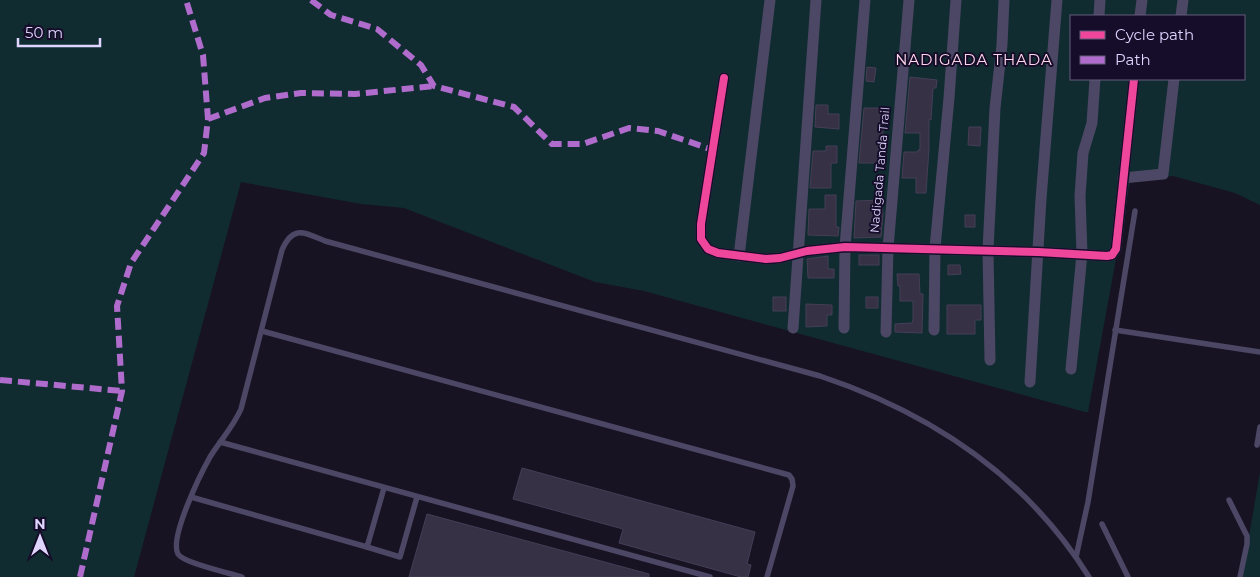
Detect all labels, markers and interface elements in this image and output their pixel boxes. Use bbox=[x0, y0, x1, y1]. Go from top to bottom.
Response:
scale bar bbox=[18, 15, 100, 47]
legend bbox=[1070, 15, 1245, 80]
text: 50 m bbox=[25, 23, 63, 42]
text: Cycle path bbox=[1115, 25, 1194, 44]
district label: NADIGADA THADA bbox=[895, 50, 1053, 69]
text: Path bbox=[1115, 50, 1151, 69]
street label: Nadigada Tanda Trail bbox=[867, 106, 892, 234]
north arrow bbox=[15, 512, 65, 562]
text: N bbox=[34, 515, 46, 533]

